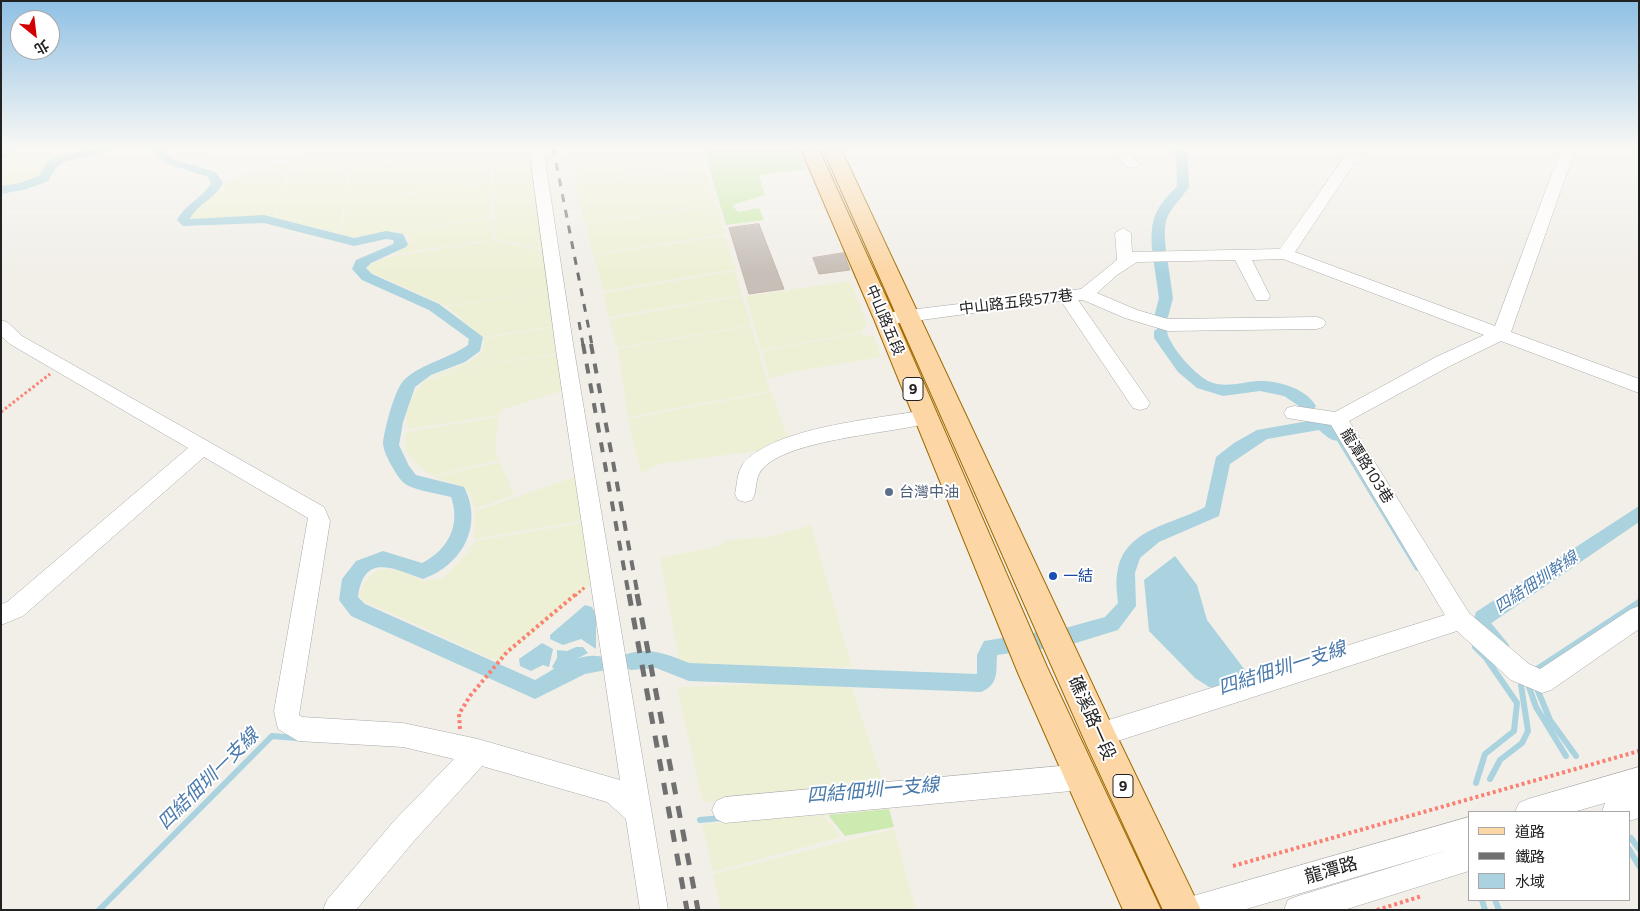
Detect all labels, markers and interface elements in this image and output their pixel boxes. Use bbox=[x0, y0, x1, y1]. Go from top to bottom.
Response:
north arrow bbox=[10, 10, 60, 60]
text: 北 bbox=[32, 37, 52, 59]
street label: 中山路五段 bbox=[862, 282, 908, 358]
street label: 中山路五段577巷 bbox=[958, 286, 1074, 318]
road number: 9 bbox=[903, 378, 923, 400]
street label: 龍潭路103巷 bbox=[1337, 425, 1397, 507]
place label: 台灣中油 bbox=[899, 483, 959, 501]
marker: 台灣中油 bbox=[883, 486, 895, 498]
water label: 四結佃圳幹線 bbox=[1491, 547, 1581, 617]
place label: 一結 bbox=[1063, 567, 1093, 585]
marker: 一結 bbox=[1047, 570, 1059, 582]
water label: 四結佃圳一支線 bbox=[1215, 637, 1349, 699]
street label: 礁溪路一段 bbox=[1064, 672, 1120, 764]
water label: 四結佃圳一支線 bbox=[153, 724, 263, 834]
water label: 四結佃圳一支線 bbox=[806, 773, 940, 807]
road number: 9 bbox=[1113, 774, 1133, 798]
legend bbox=[1468, 811, 1630, 901]
text: 道路 bbox=[1515, 822, 1545, 840]
text: 鐵路 bbox=[1515, 847, 1545, 865]
street label: 龍潭路 bbox=[1302, 852, 1360, 888]
text: 水域 bbox=[1515, 872, 1545, 890]

